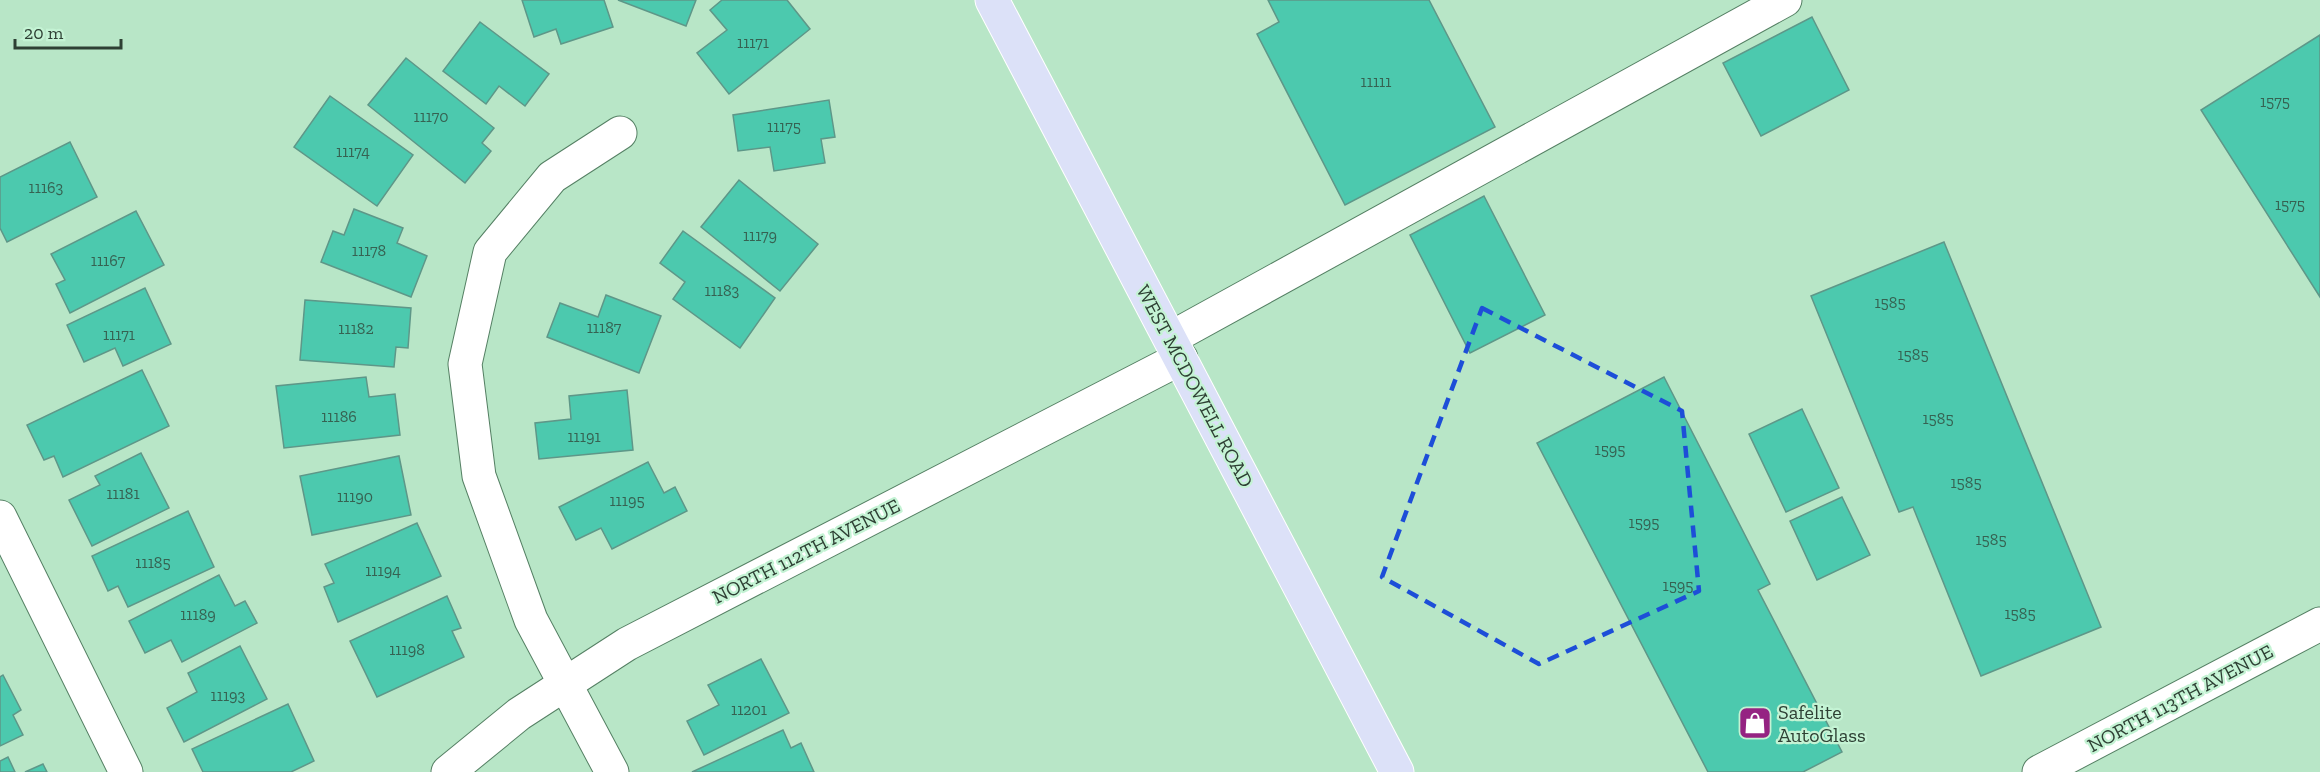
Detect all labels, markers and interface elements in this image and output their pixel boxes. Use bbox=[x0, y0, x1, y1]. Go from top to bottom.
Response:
scale bar bbox=[15, 12, 122, 50]
text: 20 m bbox=[24, 22, 64, 44]
house number: 11171 bbox=[737, 33, 769, 52]
house number: 11111 bbox=[1361, 72, 1391, 91]
house number: 1575 bbox=[2260, 92, 2290, 111]
house number: 11170 bbox=[414, 107, 448, 126]
house number: 11175 bbox=[767, 117, 801, 136]
house number: 11174 bbox=[336, 142, 370, 161]
house number: 11163 bbox=[29, 178, 64, 197]
house number: 1575 bbox=[2275, 195, 2305, 214]
house number: 11179 bbox=[743, 226, 777, 245]
house number: 11178 bbox=[352, 241, 386, 260]
house number: 11167 bbox=[91, 251, 126, 270]
house number: 11183 bbox=[705, 281, 740, 300]
street label: WEST MCDOWELL ROAD bbox=[1131, 281, 1259, 491]
house number: 1585 bbox=[1874, 293, 1906, 312]
house number: 11187 bbox=[587, 318, 622, 337]
house number: 11182 bbox=[338, 319, 374, 338]
house number: 11171 bbox=[103, 325, 135, 344]
house number: 1585 bbox=[1897, 345, 1929, 364]
house number: 11186 bbox=[321, 407, 357, 426]
house number: 1585 bbox=[1922, 409, 1954, 428]
house number: 11191 bbox=[567, 427, 601, 446]
house number: 1595 bbox=[1594, 440, 1626, 459]
house number: 1585 bbox=[1950, 473, 1982, 492]
house number: 11181 bbox=[106, 484, 140, 503]
house number: 11190 bbox=[337, 487, 373, 506]
house number: 11195 bbox=[609, 491, 645, 510]
street label: NORTH 112TH AVENUE bbox=[708, 493, 904, 609]
house number: 1595 bbox=[1628, 513, 1660, 532]
house number: 1585 bbox=[1975, 530, 2007, 549]
house number: 11185 bbox=[135, 553, 171, 572]
house number: 11194 bbox=[365, 561, 401, 580]
house number: 1595 bbox=[1662, 576, 1694, 595]
house number: 1585 bbox=[2004, 604, 2036, 623]
house number: 11189 bbox=[180, 605, 216, 624]
street label: NORTH 113TH AVENUE bbox=[2083, 639, 2277, 757]
house number: 11198 bbox=[389, 640, 425, 659]
house number: 11193 bbox=[211, 686, 246, 705]
house number: 11201 bbox=[731, 700, 767, 719]
place label: Safelite AutoGlass bbox=[1778, 700, 1866, 747]
shop icon: Safelite AutoGlass bbox=[1737, 705, 1773, 741]

